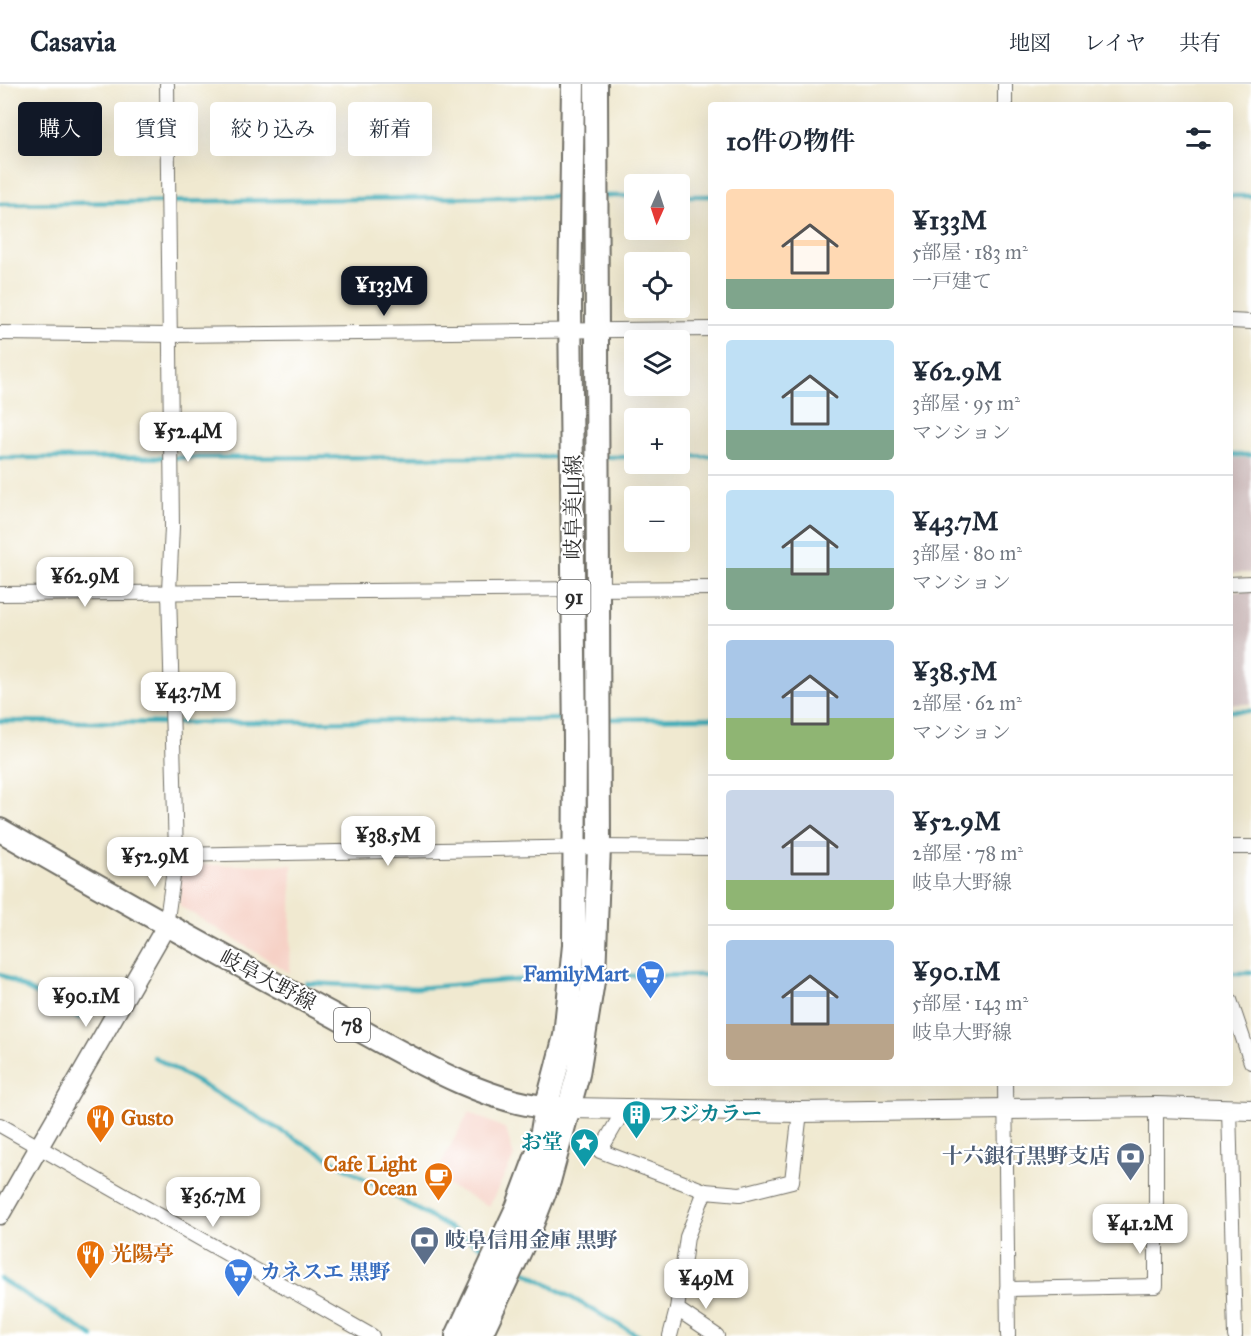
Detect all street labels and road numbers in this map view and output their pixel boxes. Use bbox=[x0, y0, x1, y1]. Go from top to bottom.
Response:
street label: 岐阜美山線 bbox=[560, 455, 586, 560]
road number: 91 bbox=[558, 580, 590, 614]
street label: 岐阜大野線 bbox=[216, 944, 320, 1016]
road number: 78 bbox=[334, 1008, 370, 1042]

